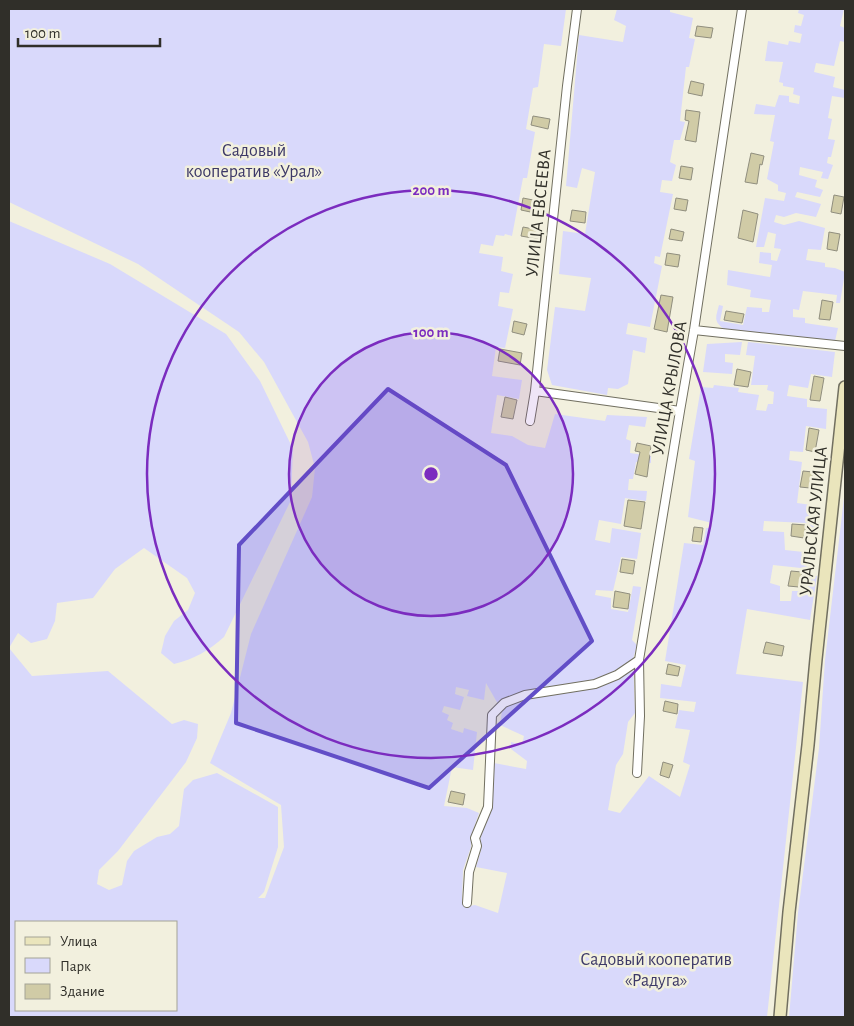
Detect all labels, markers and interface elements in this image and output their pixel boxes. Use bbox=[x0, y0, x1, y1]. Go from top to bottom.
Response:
scale bar bbox=[18, 15, 160, 47]
text: 100 m bbox=[25, 26, 60, 41]
park label: Садовый кооператив «Урал» bbox=[186, 142, 322, 181]
street label: УЛИЦА ЕВСЕЕВА bbox=[523, 148, 555, 278]
text: 200 m bbox=[412, 183, 450, 198]
street label: УЛИЦА КРЫЛОВА bbox=[649, 319, 691, 457]
text: 100 m bbox=[413, 325, 449, 340]
street label: УРАЛЬСКАЯ УЛИЦА bbox=[797, 445, 831, 597]
centre of rings bbox=[422, 465, 440, 483]
legend bbox=[15, 921, 178, 1011]
text: Улица bbox=[60, 934, 97, 949]
park label: Садовый кооператив «Радуга» bbox=[580, 951, 732, 990]
text: Парк bbox=[60, 959, 91, 974]
text: Здание bbox=[60, 984, 105, 999]

